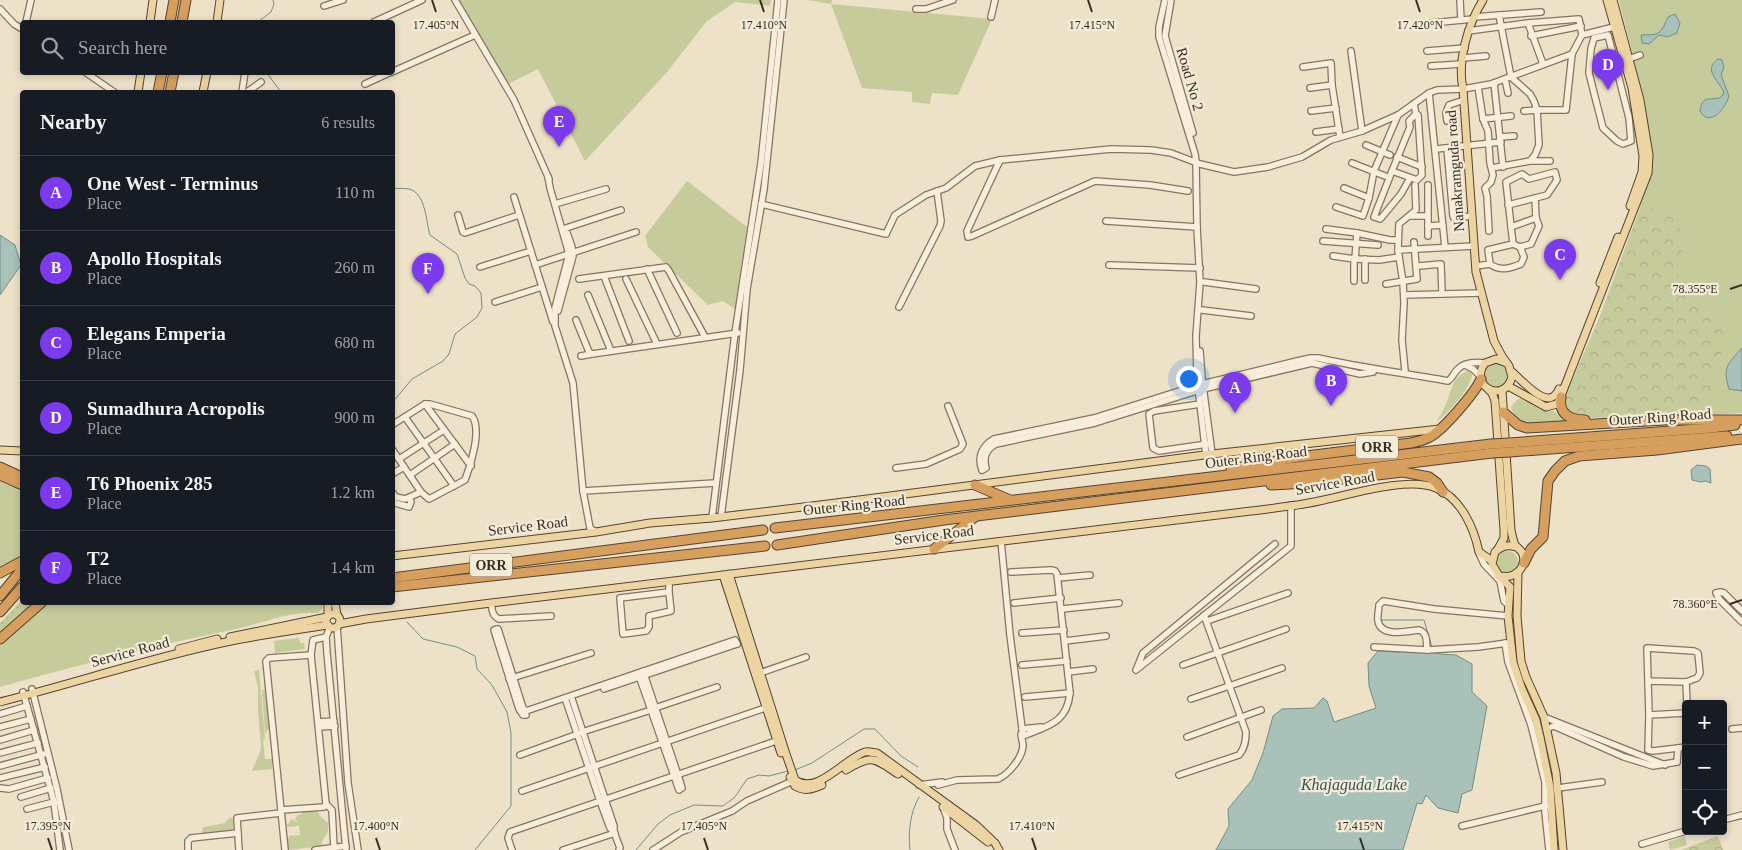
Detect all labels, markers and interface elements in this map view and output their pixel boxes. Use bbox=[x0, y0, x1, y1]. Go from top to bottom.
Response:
text: 17.405°N bbox=[413, 18, 460, 32]
text: 17.410°N bbox=[741, 18, 788, 32]
text: 17.415°N bbox=[1069, 18, 1116, 32]
text: 17.420°N bbox=[1397, 18, 1444, 32]
search box bbox=[20, 20, 395, 75]
icon: search bbox=[38, 34, 66, 62]
text: Search here bbox=[78, 37, 167, 58]
street label: Road No 2 bbox=[1173, 46, 1207, 112]
pin: D bbox=[1592, 49, 1624, 90]
pin: E bbox=[543, 106, 575, 147]
street label: Nanakramguda road bbox=[1443, 109, 1467, 232]
text: Nearby bbox=[40, 110, 107, 134]
text: 6 results bbox=[321, 114, 375, 131]
text: One West - Terminus bbox=[87, 173, 258, 194]
text: A bbox=[50, 184, 62, 201]
text: 110 m bbox=[335, 184, 375, 201]
text: Place bbox=[87, 195, 122, 212]
pin: C bbox=[1544, 239, 1576, 280]
text: Apollo Hospitals bbox=[87, 248, 222, 269]
pin: F bbox=[412, 253, 444, 294]
text: B bbox=[51, 259, 61, 276]
text: 260 m bbox=[335, 259, 375, 276]
text: Place bbox=[87, 270, 122, 287]
text: 78.355°E bbox=[1672, 282, 1718, 296]
text: Elegans Emperia bbox=[87, 323, 226, 344]
text: C bbox=[50, 334, 62, 351]
text: 680 m bbox=[335, 334, 375, 351]
text: Place bbox=[87, 345, 122, 362]
pin: B bbox=[1315, 365, 1347, 406]
your location bbox=[1176, 366, 1202, 392]
pin: A bbox=[1219, 372, 1251, 413]
text: Sumadhura Acropolis bbox=[87, 398, 265, 419]
street label: Outer Ring Road bbox=[1608, 405, 1712, 429]
text: D bbox=[50, 409, 62, 426]
text: 900 m bbox=[335, 409, 375, 426]
text: Place bbox=[87, 420, 122, 437]
road number: ORR bbox=[1356, 436, 1398, 458]
street label: Outer Ring Road bbox=[1204, 443, 1308, 471]
street label: Service Road bbox=[1294, 468, 1376, 498]
text: T6 Phoenix 285 bbox=[87, 473, 213, 494]
text: E bbox=[51, 484, 61, 501]
text: 1.2 km bbox=[331, 484, 375, 501]
street label: Outer Ring Road bbox=[802, 492, 906, 518]
text: Place bbox=[87, 495, 122, 512]
street label: Service Road bbox=[487, 513, 569, 539]
street label: Service Road bbox=[893, 522, 975, 548]
text: T2 bbox=[87, 548, 109, 569]
road number: ORR bbox=[470, 554, 512, 576]
text: F bbox=[51, 559, 61, 576]
text: 1.4 km bbox=[331, 559, 375, 576]
text: Place bbox=[87, 570, 122, 587]
text: 78.360°E bbox=[1672, 597, 1718, 611]
street label: Service Road bbox=[89, 634, 171, 670]
map controls bbox=[1682, 700, 1727, 835]
button: + bbox=[1682, 700, 1727, 745]
button: − bbox=[1682, 745, 1727, 790]
water label: Khajaguda Lake bbox=[1300, 776, 1407, 794]
button: locate bbox=[1682, 790, 1727, 835]
text: 17.395°N bbox=[25, 819, 72, 833]
text: 17.400°N bbox=[353, 819, 400, 833]
text: 17.405°N bbox=[681, 819, 728, 833]
text: 17.410°N bbox=[1009, 819, 1056, 833]
text: 17.415°N bbox=[1337, 819, 1384, 833]

